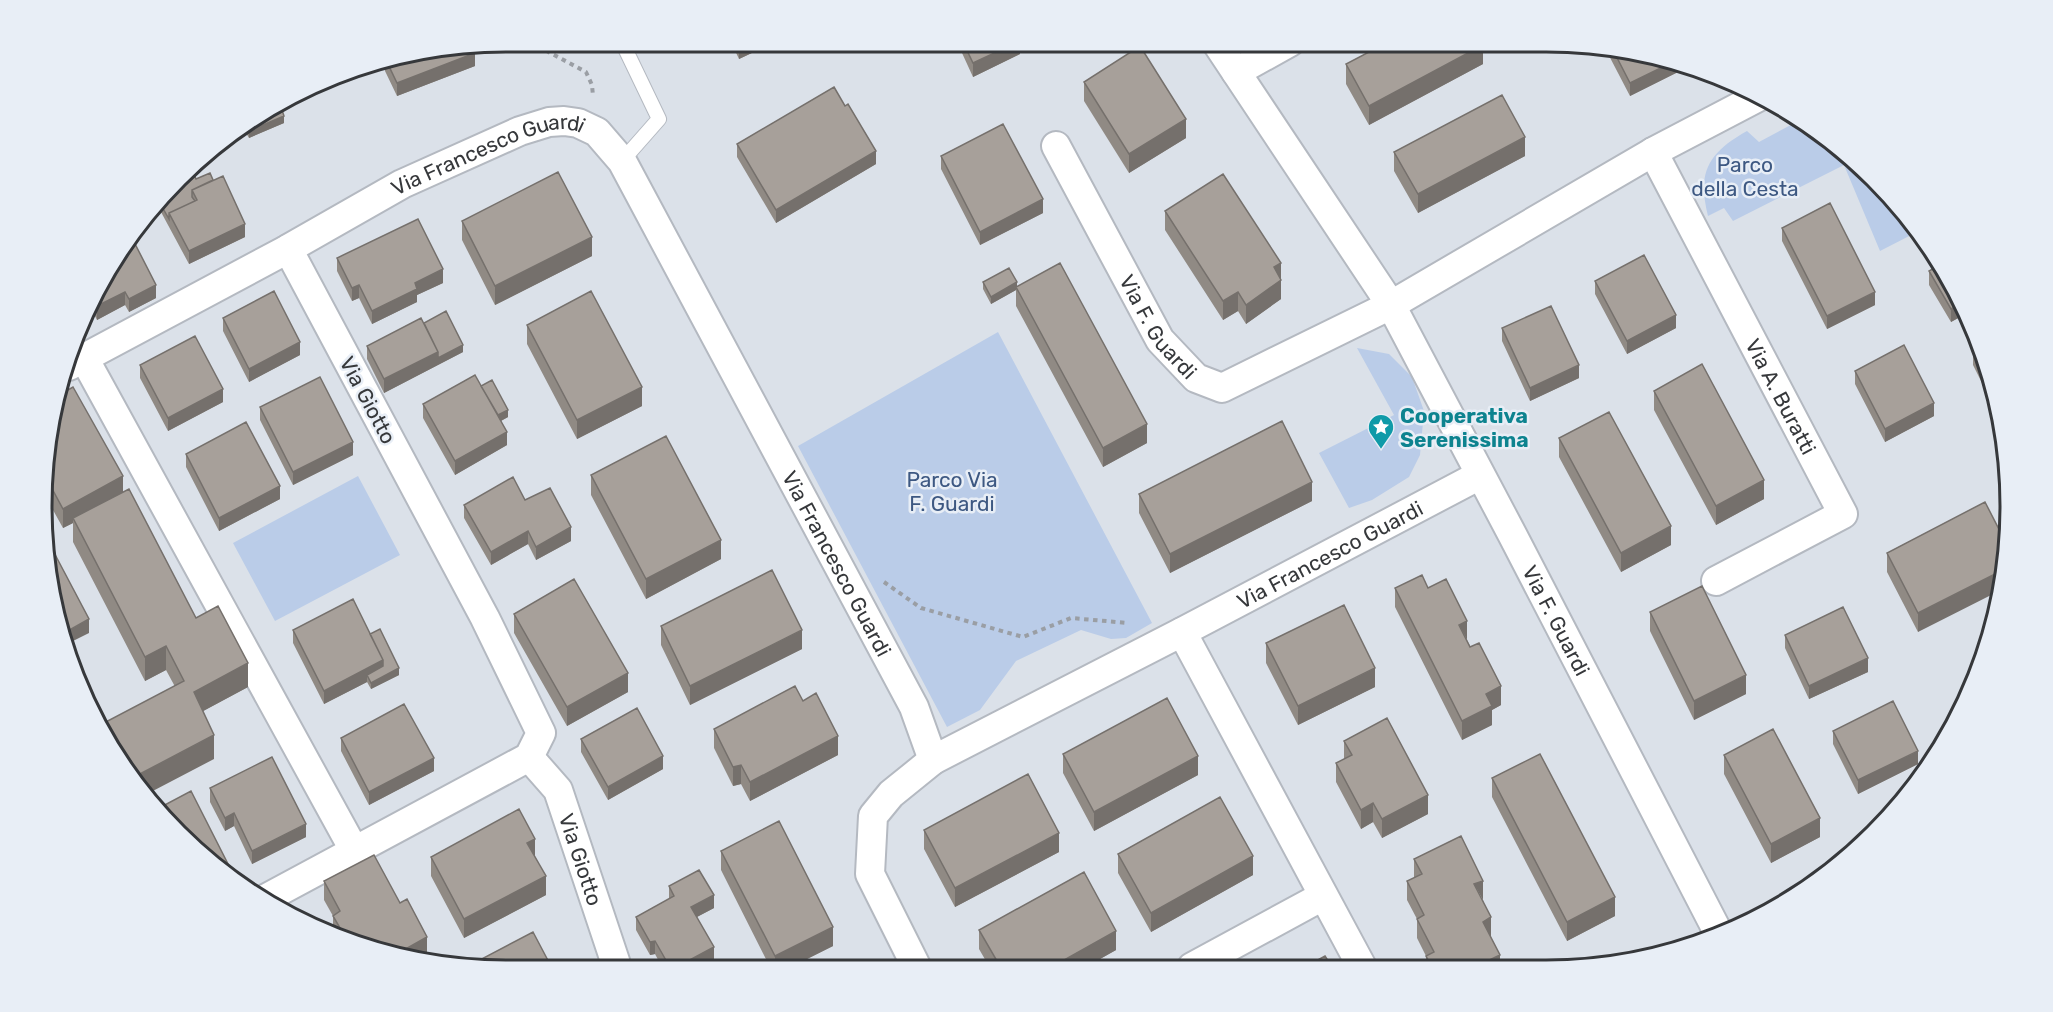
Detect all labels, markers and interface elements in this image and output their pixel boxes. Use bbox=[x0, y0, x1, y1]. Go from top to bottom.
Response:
street label: Via Francesco Guardi bbox=[386, 108, 590, 200]
park label: Parco della Cesta bbox=[1691, 152, 1799, 201]
street label: Via F. Guardi bbox=[1115, 270, 1202, 384]
street label: Via A. Buratti bbox=[1741, 334, 1822, 458]
street label: Via Giotto bbox=[335, 352, 401, 448]
place label: Cooperativa Serenissima bbox=[1400, 403, 1529, 452]
place icon: Cooperativa Serenissima bbox=[1366, 412, 1396, 450]
street label: Via Francesco Guardi bbox=[777, 466, 897, 660]
park label: Parco Via F. Guardi bbox=[906, 467, 998, 516]
street label: Via Francesco Guardi bbox=[1232, 495, 1427, 613]
street label: Via F. Guardi bbox=[1518, 561, 1595, 680]
street label: Via Giotto bbox=[554, 810, 608, 909]

